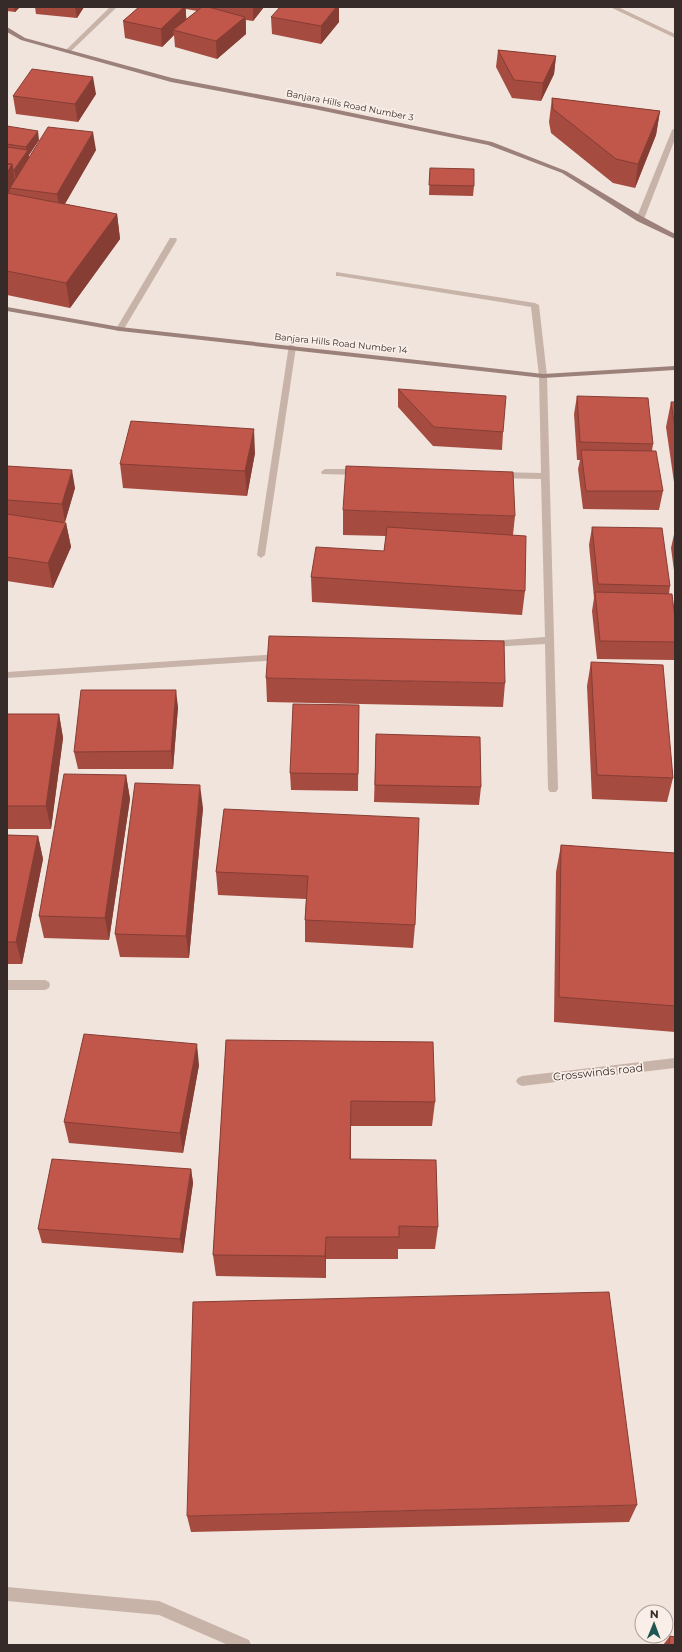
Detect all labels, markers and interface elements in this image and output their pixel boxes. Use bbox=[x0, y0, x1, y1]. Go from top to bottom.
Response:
street label: Banjara Hills Road Number 3 bbox=[285, 87, 415, 123]
street label: Banjara Hills Road Number 14 bbox=[274, 331, 408, 355]
street label: Crosswinds road bbox=[552, 1060, 644, 1084]
north arrow bbox=[634, 1604, 674, 1644]
text: N bbox=[650, 1607, 659, 1621]

